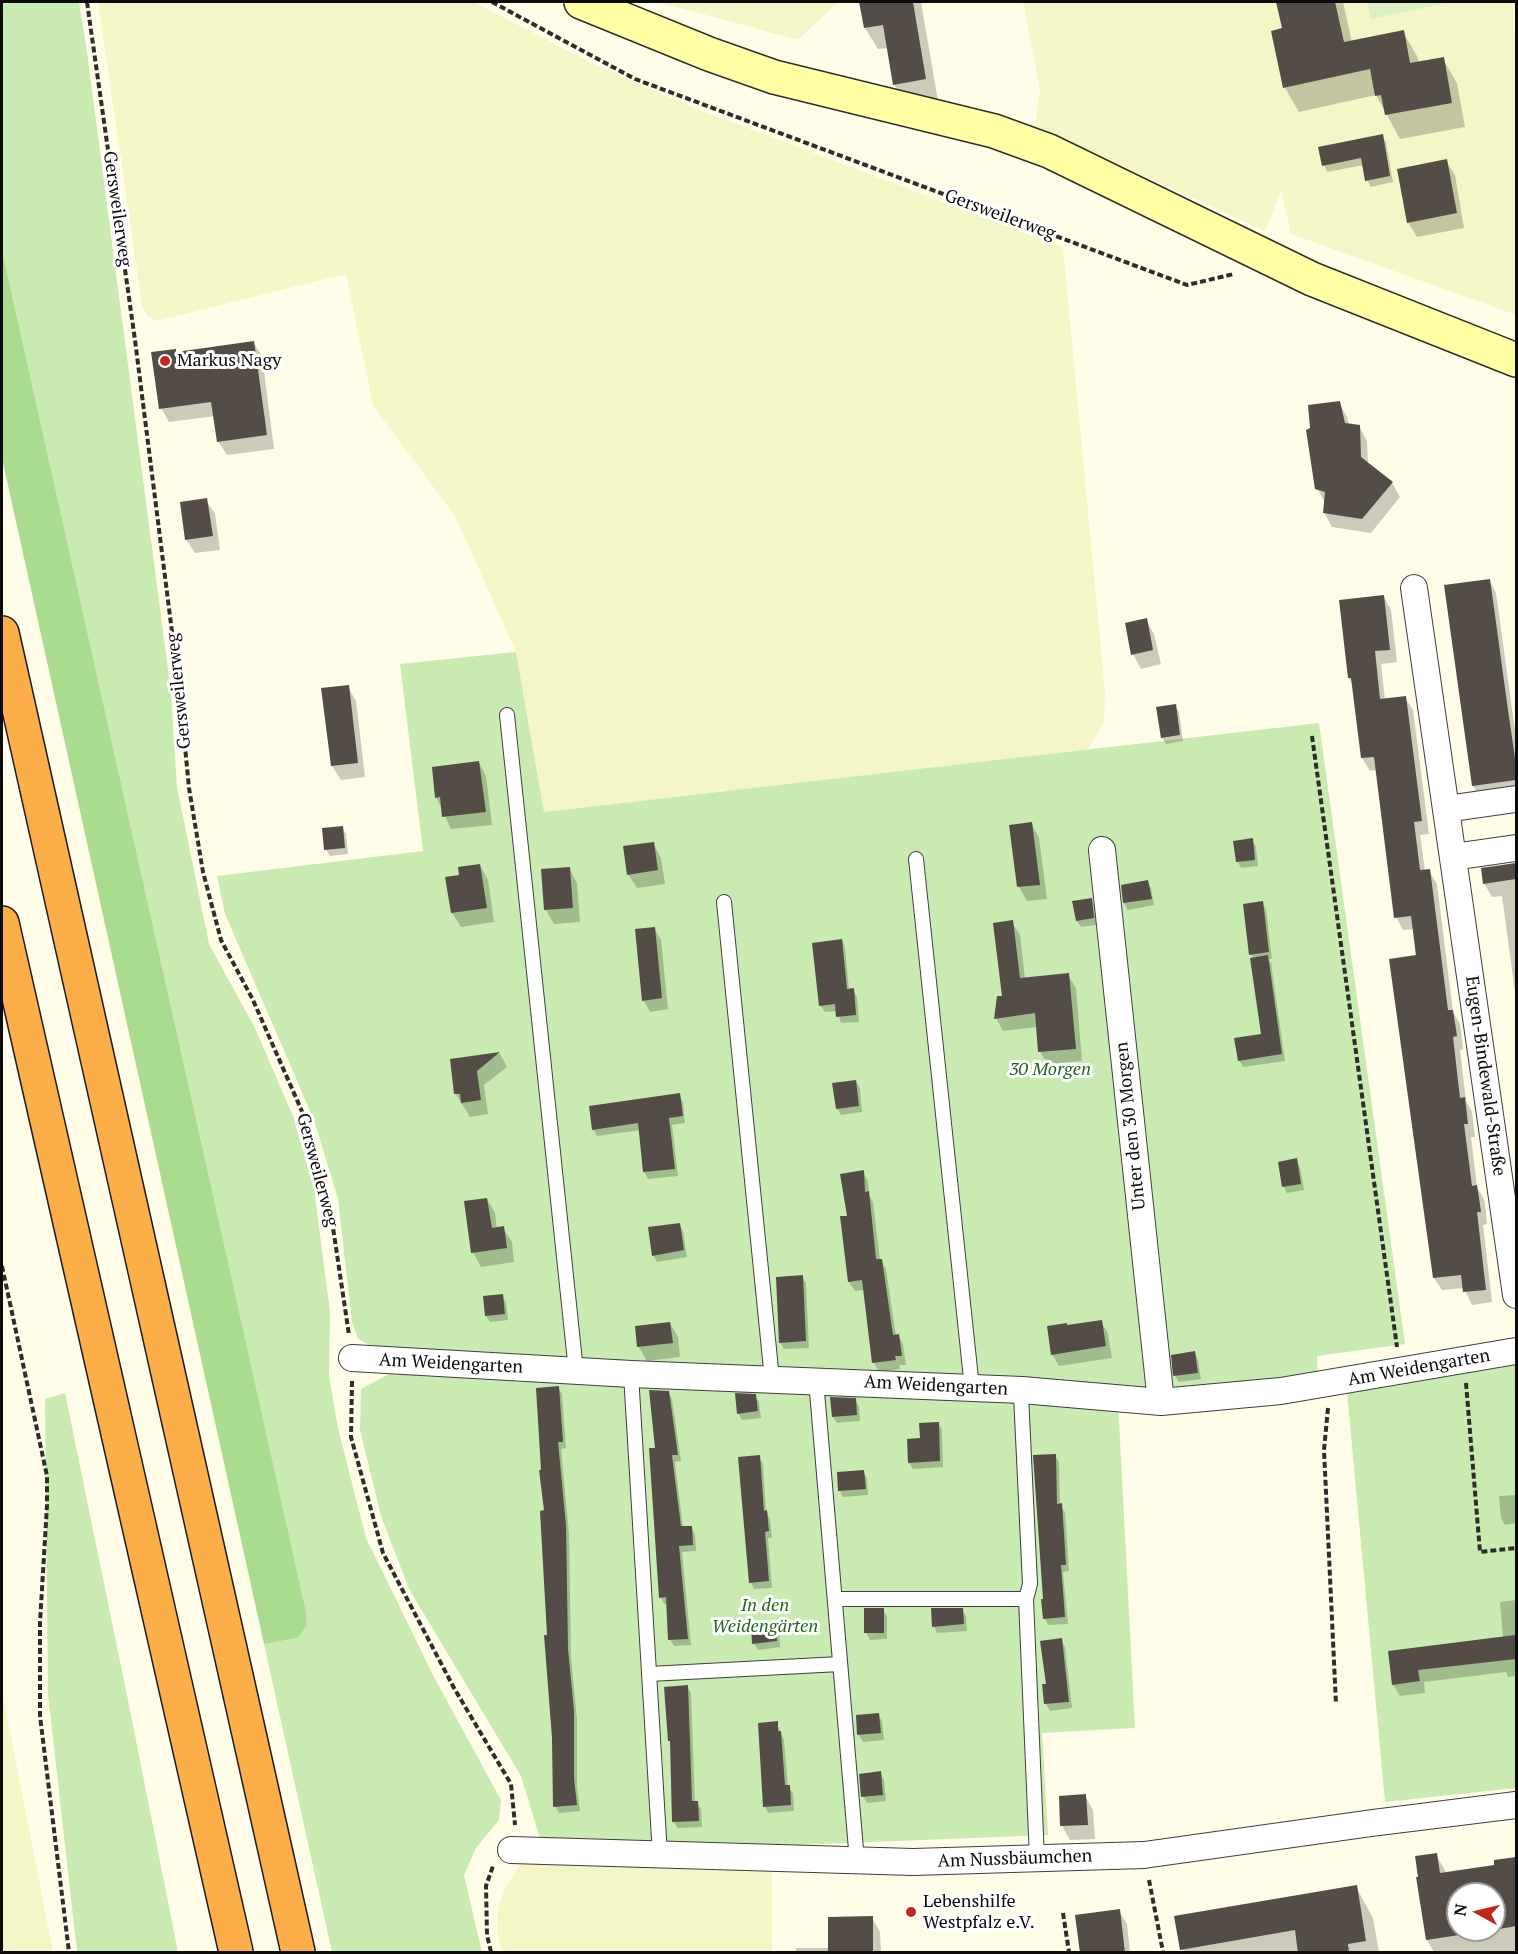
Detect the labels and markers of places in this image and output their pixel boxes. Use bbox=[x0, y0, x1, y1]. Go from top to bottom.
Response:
place label: Markus Nagy bbox=[177, 350, 281, 372]
marker: Markus Nagy bbox=[158, 354, 172, 368]
place label: Lebenshilfe Westpfalz e.V. bbox=[923, 1891, 1035, 1934]
marker: Lebenshilfe Westpfalz e.V. bbox=[904, 1905, 918, 1919]

